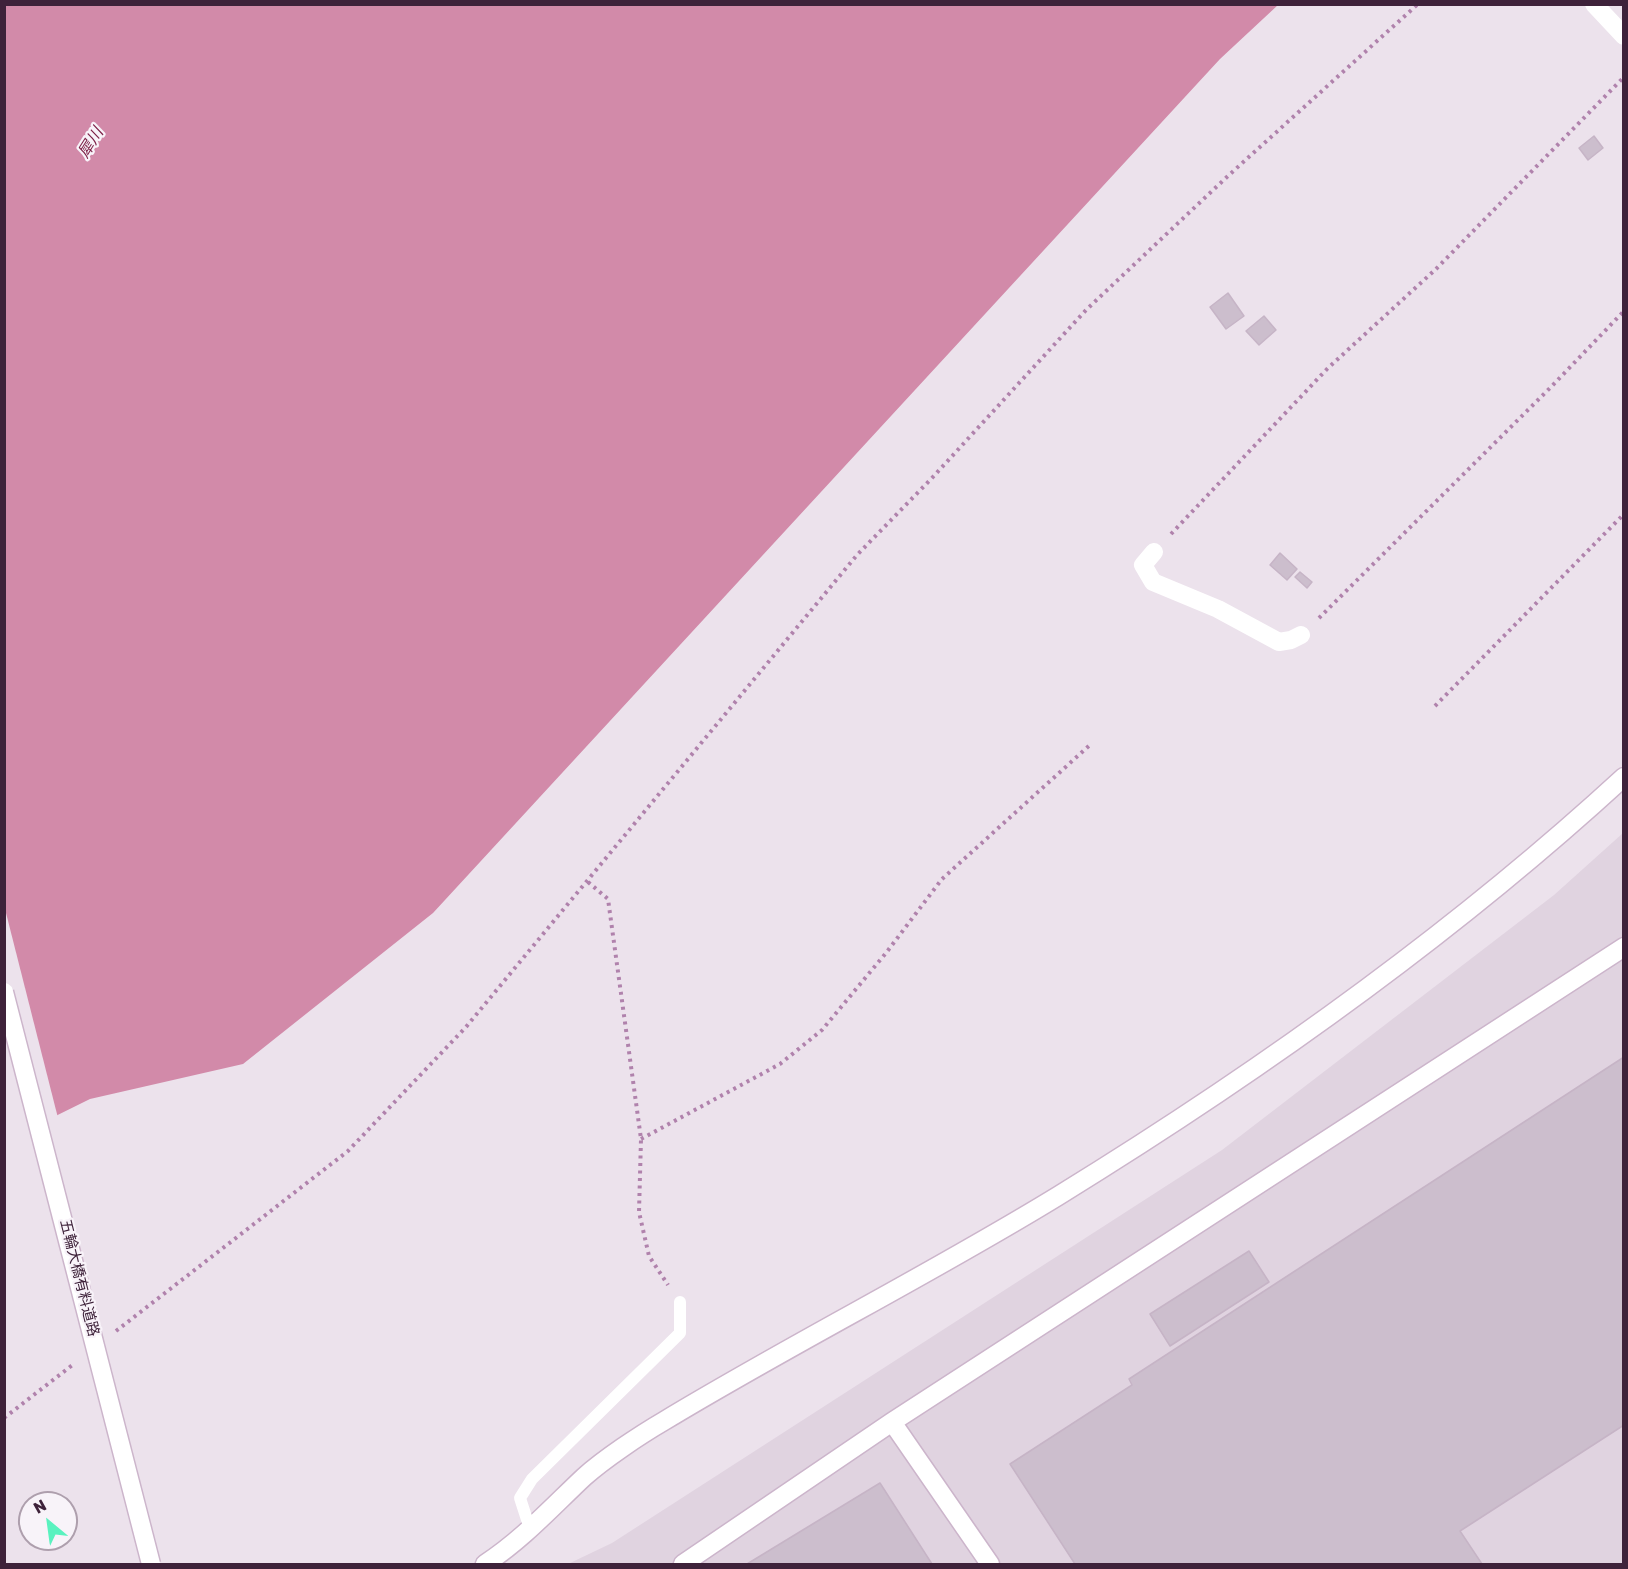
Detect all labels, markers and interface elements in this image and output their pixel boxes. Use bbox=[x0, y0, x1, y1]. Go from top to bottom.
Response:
water label: 犀川 bbox=[74, 124, 108, 162]
street label: 五輪大橋有料道路 bbox=[56, 1218, 102, 1338]
north arrow bbox=[18, 1491, 78, 1551]
text: N bbox=[30, 1495, 50, 1518]

